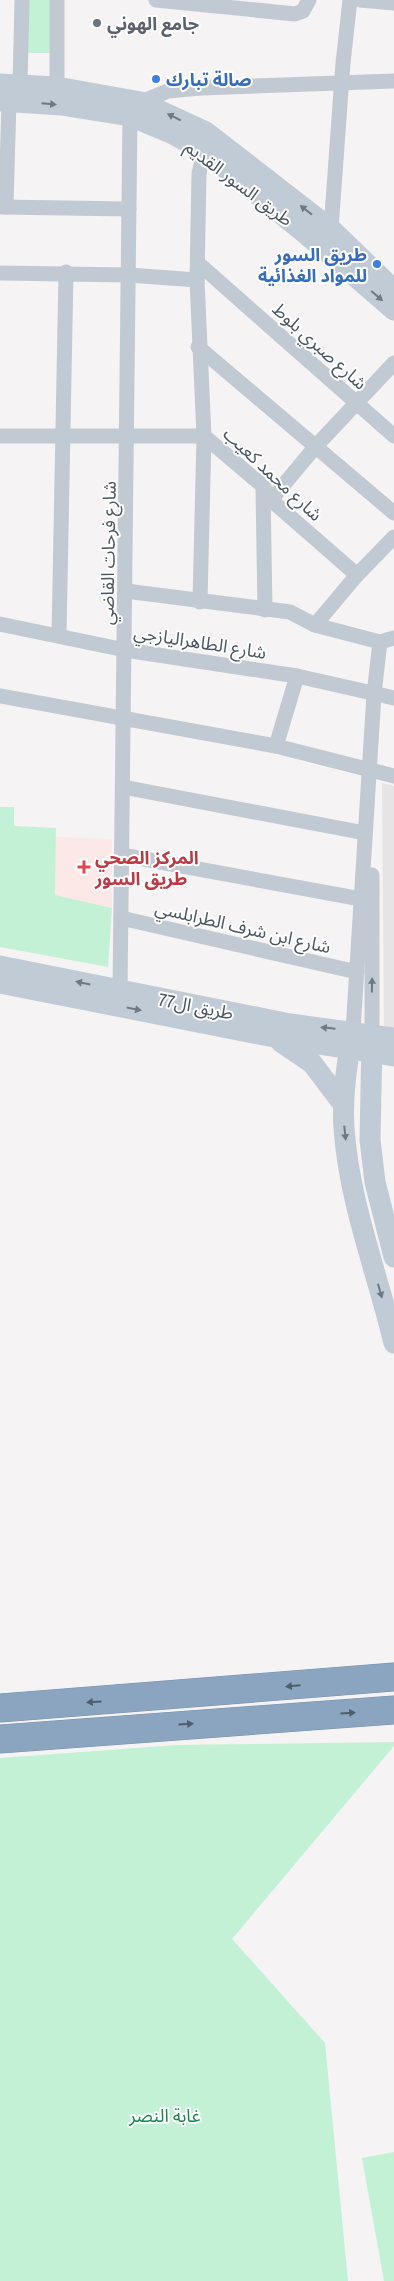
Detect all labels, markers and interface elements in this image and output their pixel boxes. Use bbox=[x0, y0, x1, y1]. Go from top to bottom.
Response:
place label: جامع الهوني bbox=[107, 11, 199, 38]
marker: جامع الهوني bbox=[91, 17, 103, 29]
place label: صالة تبارك bbox=[166, 67, 251, 92]
marker: صالة تبارك bbox=[150, 73, 162, 85]
one-way arrow bbox=[41, 100, 57, 108]
one-way arrow bbox=[167, 112, 181, 120]
street label: طريق السور القديم bbox=[179, 134, 298, 233]
one-way arrow bbox=[300, 204, 313, 215]
place label: طريق السور للمواد الغذائية bbox=[258, 242, 367, 288]
marker: طريق السور للمواد الغذائية bbox=[371, 258, 383, 270]
one-way arrow bbox=[371, 290, 384, 301]
street label: شارع صبري بلوط bbox=[266, 297, 373, 397]
street label: شارع محمد كعيب bbox=[217, 421, 328, 528]
street label: شارع فرحات القاضي bbox=[94, 481, 124, 625]
street label: شارع الطاهراليازجي bbox=[132, 619, 268, 667]
place label: المركز الصحي طريق السور bbox=[94, 845, 199, 891]
marker: المركز الصحي طريق السور bbox=[77, 860, 91, 874]
street label: شارع ابن شرف الطرابلسي bbox=[152, 895, 333, 961]
one-way arrow bbox=[369, 976, 377, 992]
one-way arrow bbox=[75, 979, 90, 987]
street label: طريق ال77 bbox=[156, 986, 236, 1026]
one-way arrow bbox=[126, 1005, 141, 1013]
one-way arrow bbox=[320, 1024, 336, 1032]
one-way arrow bbox=[341, 1125, 349, 1141]
one-way arrow bbox=[377, 1284, 385, 1299]
one-way arrow bbox=[285, 1682, 301, 1690]
one-way arrow bbox=[86, 1698, 102, 1706]
one-way arrow bbox=[340, 1709, 356, 1717]
one-way arrow bbox=[178, 1720, 194, 1728]
park label: غابة النصر bbox=[128, 2103, 201, 2128]

